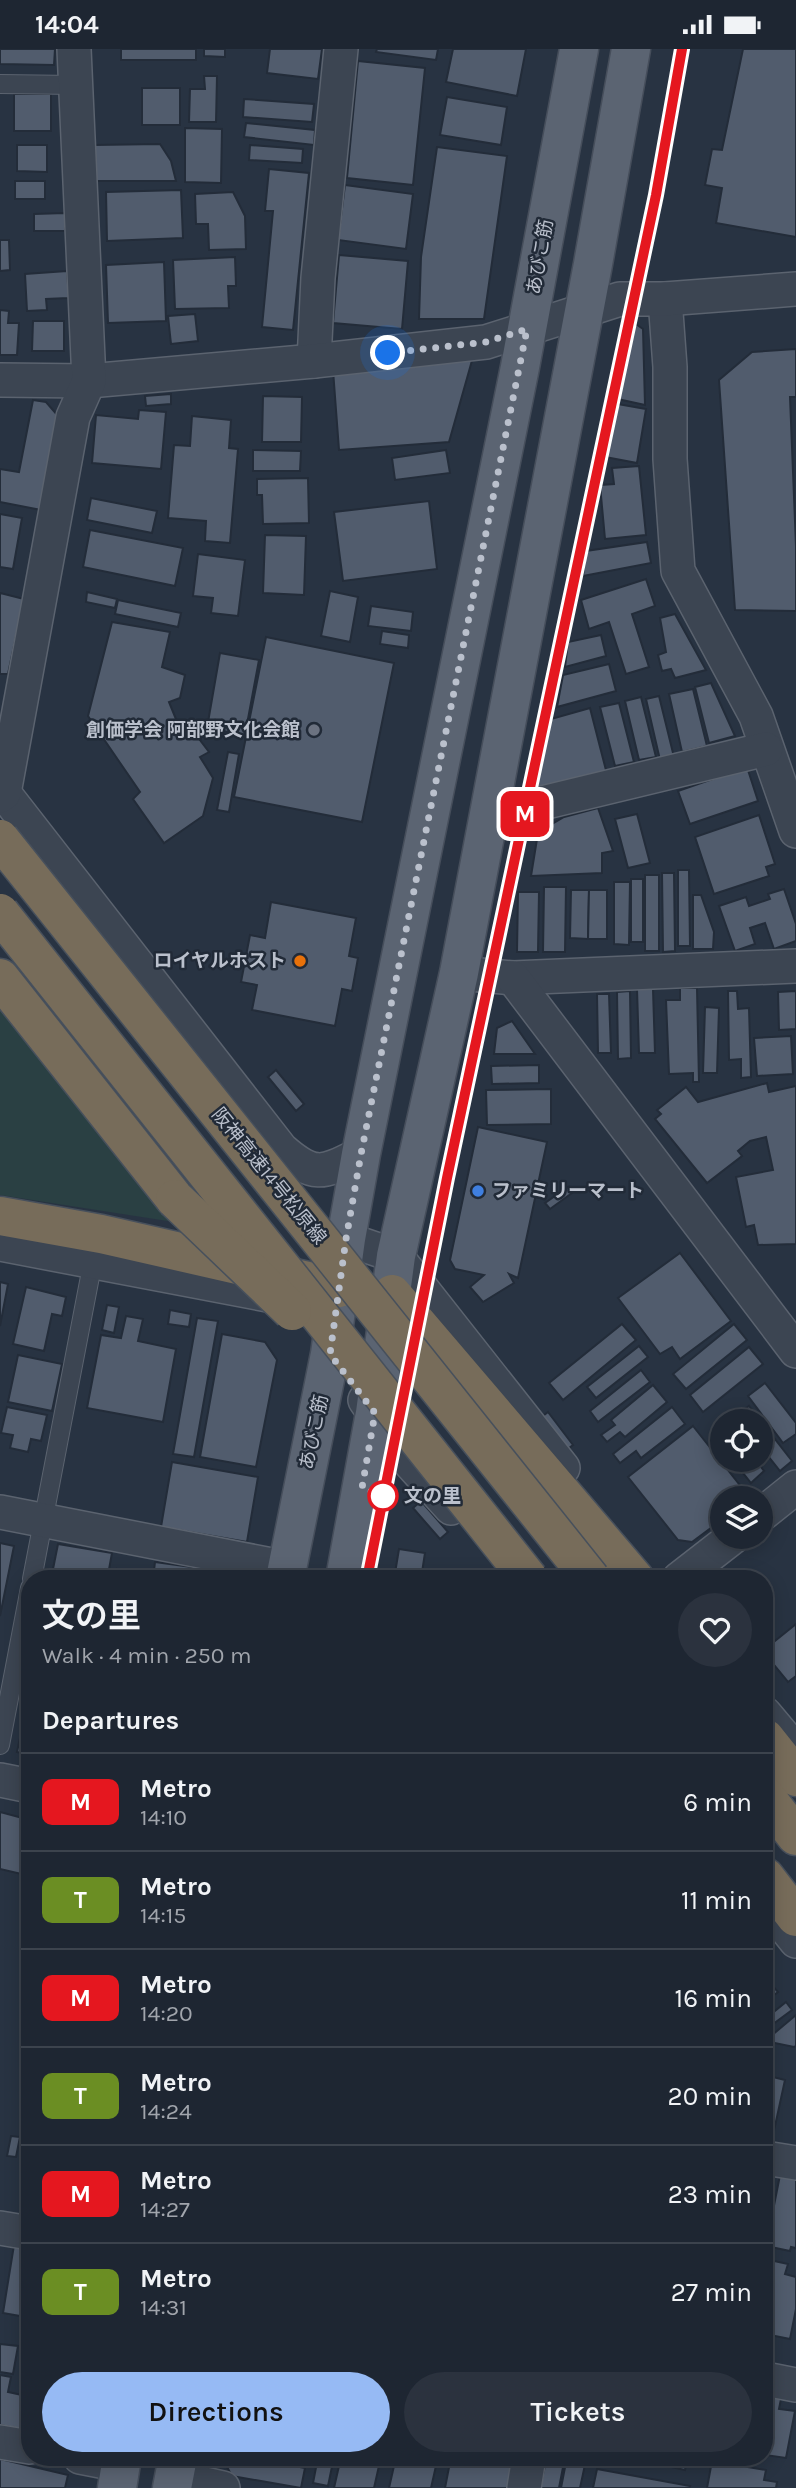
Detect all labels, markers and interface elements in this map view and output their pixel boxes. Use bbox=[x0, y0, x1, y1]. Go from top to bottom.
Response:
text: 14:04 bbox=[35, 9, 99, 40]
street label: あびこ筋 bbox=[523, 218, 557, 296]
your location bbox=[370, 335, 405, 370]
place label: 創価学会 阿部野文化会館 bbox=[86, 719, 300, 741]
marker: 創価学会 阿部野文化会館 bbox=[306, 722, 322, 738]
line badge: M bbox=[502, 791, 548, 837]
text: M bbox=[515, 800, 536, 828]
place label: ロイヤルホスト bbox=[154, 950, 286, 972]
marker: ロイヤルホスト bbox=[292, 953, 308, 969]
street label: 阪神高速14号松原線 bbox=[207, 1103, 331, 1249]
place label: ファミリーマート bbox=[492, 1180, 644, 1202]
marker: ファミリーマート bbox=[470, 1183, 486, 1199]
street label: あびこ筋 bbox=[295, 1393, 333, 1471]
map controls bbox=[710, 1409, 773, 1549]
button: locate bbox=[710, 1409, 773, 1472]
marker: 文の里 bbox=[368, 1481, 398, 1511]
place label: 文の里 bbox=[404, 1485, 461, 1507]
button: layers bbox=[710, 1486, 773, 1549]
button: heart bbox=[678, 1593, 752, 1667]
text: 文の里 bbox=[42, 1597, 141, 1635]
text: Walk · 4 min · 250 m bbox=[42, 1642, 251, 1669]
text: Departures bbox=[42, 1705, 179, 1736]
text: Metro bbox=[140, 1773, 212, 1804]
text: 6 min bbox=[683, 1787, 752, 1818]
text: M bbox=[70, 1788, 91, 1816]
text: 14:10 bbox=[140, 1804, 187, 1831]
text: Metro bbox=[140, 1871, 212, 1902]
text: 11 min bbox=[681, 1885, 752, 1916]
text: T bbox=[74, 1886, 87, 1914]
text: 14:15 bbox=[140, 1902, 186, 1929]
text: Metro bbox=[140, 1969, 212, 2000]
text: 16 min bbox=[675, 1983, 752, 2014]
text: M bbox=[70, 1984, 91, 2012]
text: 14:20 bbox=[140, 2000, 193, 2027]
text: Metro bbox=[140, 2067, 212, 2098]
text: 20 min bbox=[668, 2081, 752, 2112]
text: T bbox=[74, 2082, 87, 2110]
text: 14:24 bbox=[140, 2098, 192, 2125]
text: Metro bbox=[140, 2165, 212, 2196]
text: 23 min bbox=[668, 2179, 752, 2210]
text: M bbox=[70, 2180, 91, 2208]
text: 14:27 bbox=[140, 2196, 190, 2223]
text: Metro bbox=[140, 2263, 212, 2294]
text: 27 min bbox=[671, 2277, 752, 2308]
text: T bbox=[74, 2278, 87, 2306]
text: 14:31 bbox=[140, 2294, 187, 2321]
button: Directions bbox=[42, 2372, 390, 2452]
button: Tickets bbox=[404, 2372, 752, 2452]

